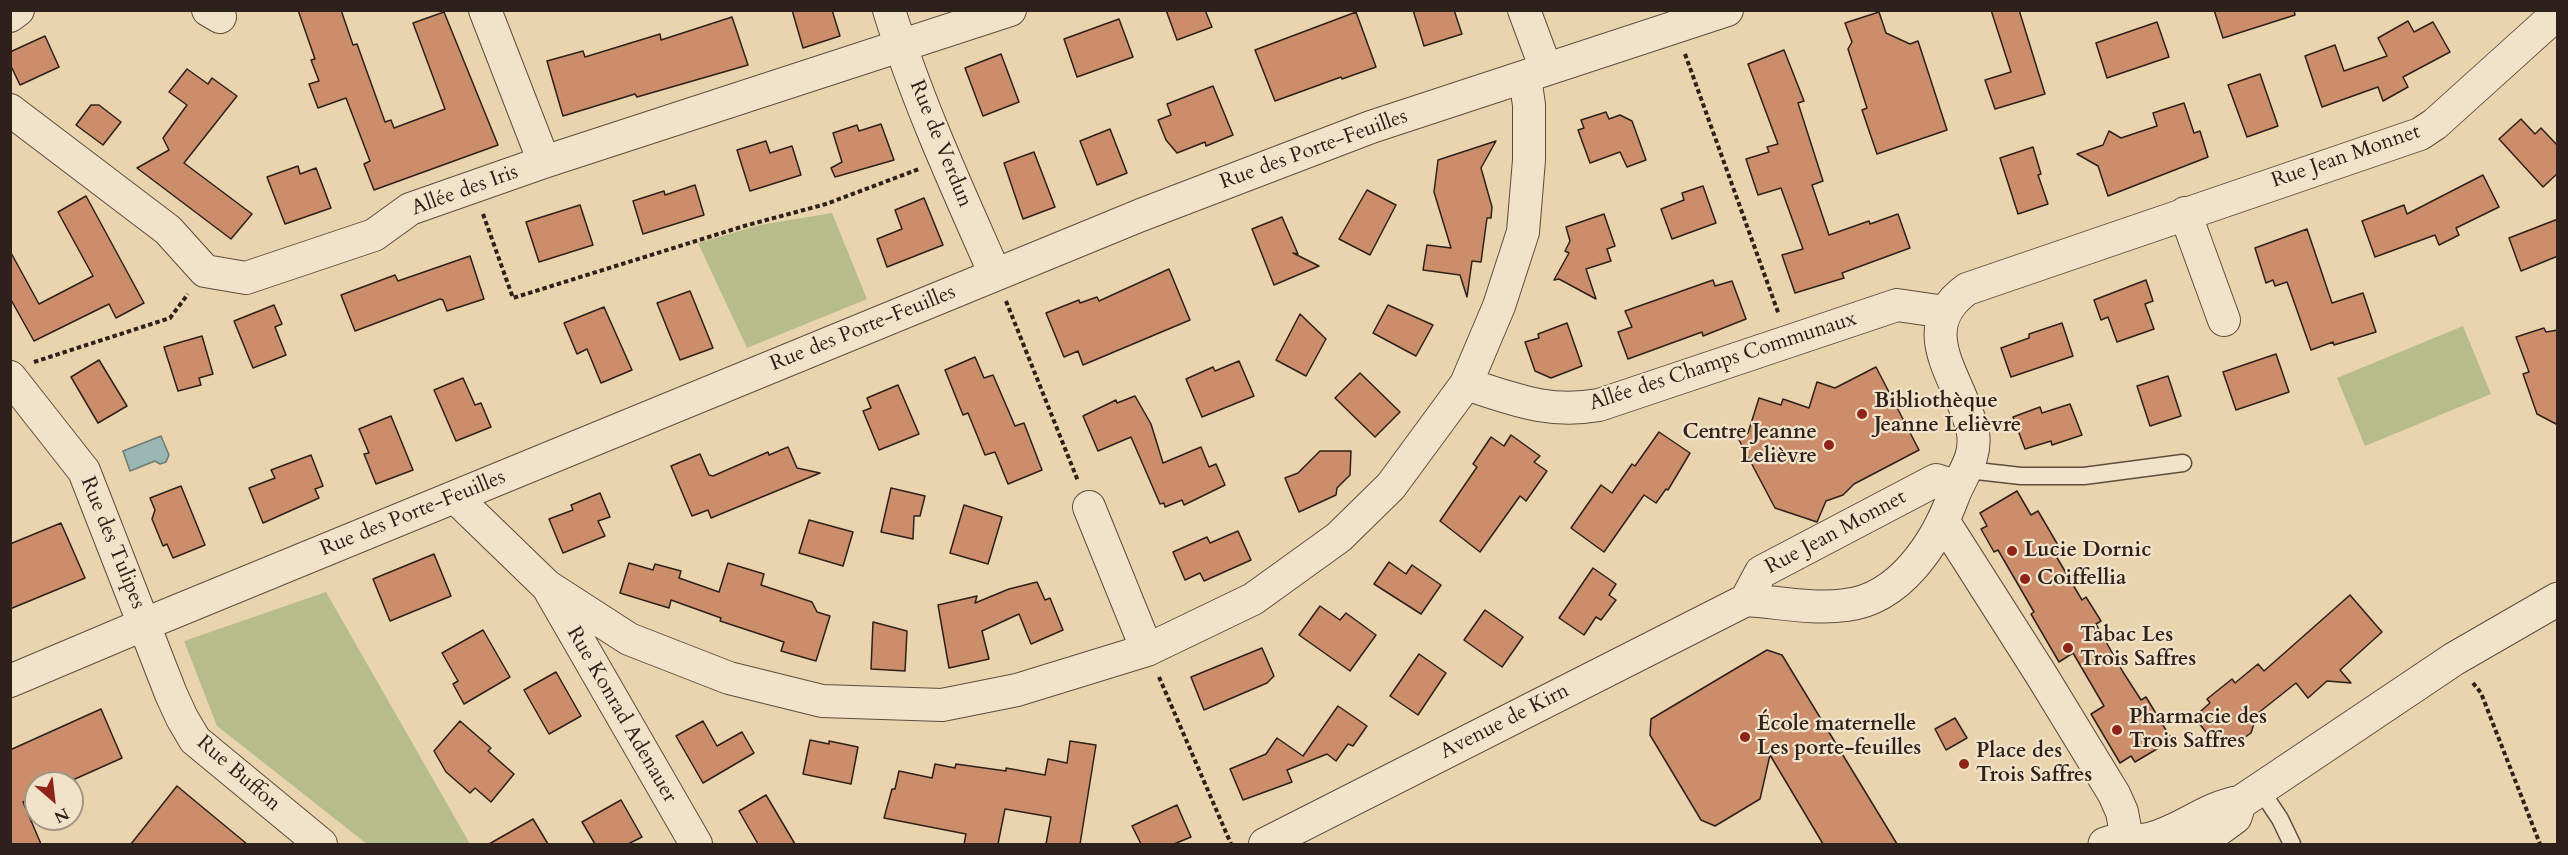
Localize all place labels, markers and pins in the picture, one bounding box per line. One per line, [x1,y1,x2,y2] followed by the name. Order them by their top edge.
[1874,389,2021,439] place label: Bibliothèque Jeanne Lelièvre
[1855,407,1869,421] marker: Bibliothèque Jeanne Lelièvre
[1683,420,1817,470] place label: Centre Jeanne Lelièvre
[1822,438,1836,452] marker: Centre Jeanne Lelièvre
[2024,538,2151,564] place label: Lucie Dornic
[2005,544,2019,558] marker: Lucie Dornic
[2037,566,2126,592] place label: Coiffellia
[2018,572,2032,586] marker: Coiffellia
[2080,623,2196,673] place label: Tabac Les Trois Saffres
[2061,641,2075,655] marker: Tabac Les Trois Saffres
[2129,705,2267,755] place label: Pharmacie des Trois Saffres
[1757,712,1921,762] place label: École maternelle Les porte-feuilles
[2110,723,2124,737] marker: Pharmacie des Trois Saffres
[1738,730,1752,744] marker: École maternelle Les porte-feuilles
[1976,739,2092,789] place label: Place des Trois Saffres
[1957,757,1971,771] marker: Place des Trois Saffres

